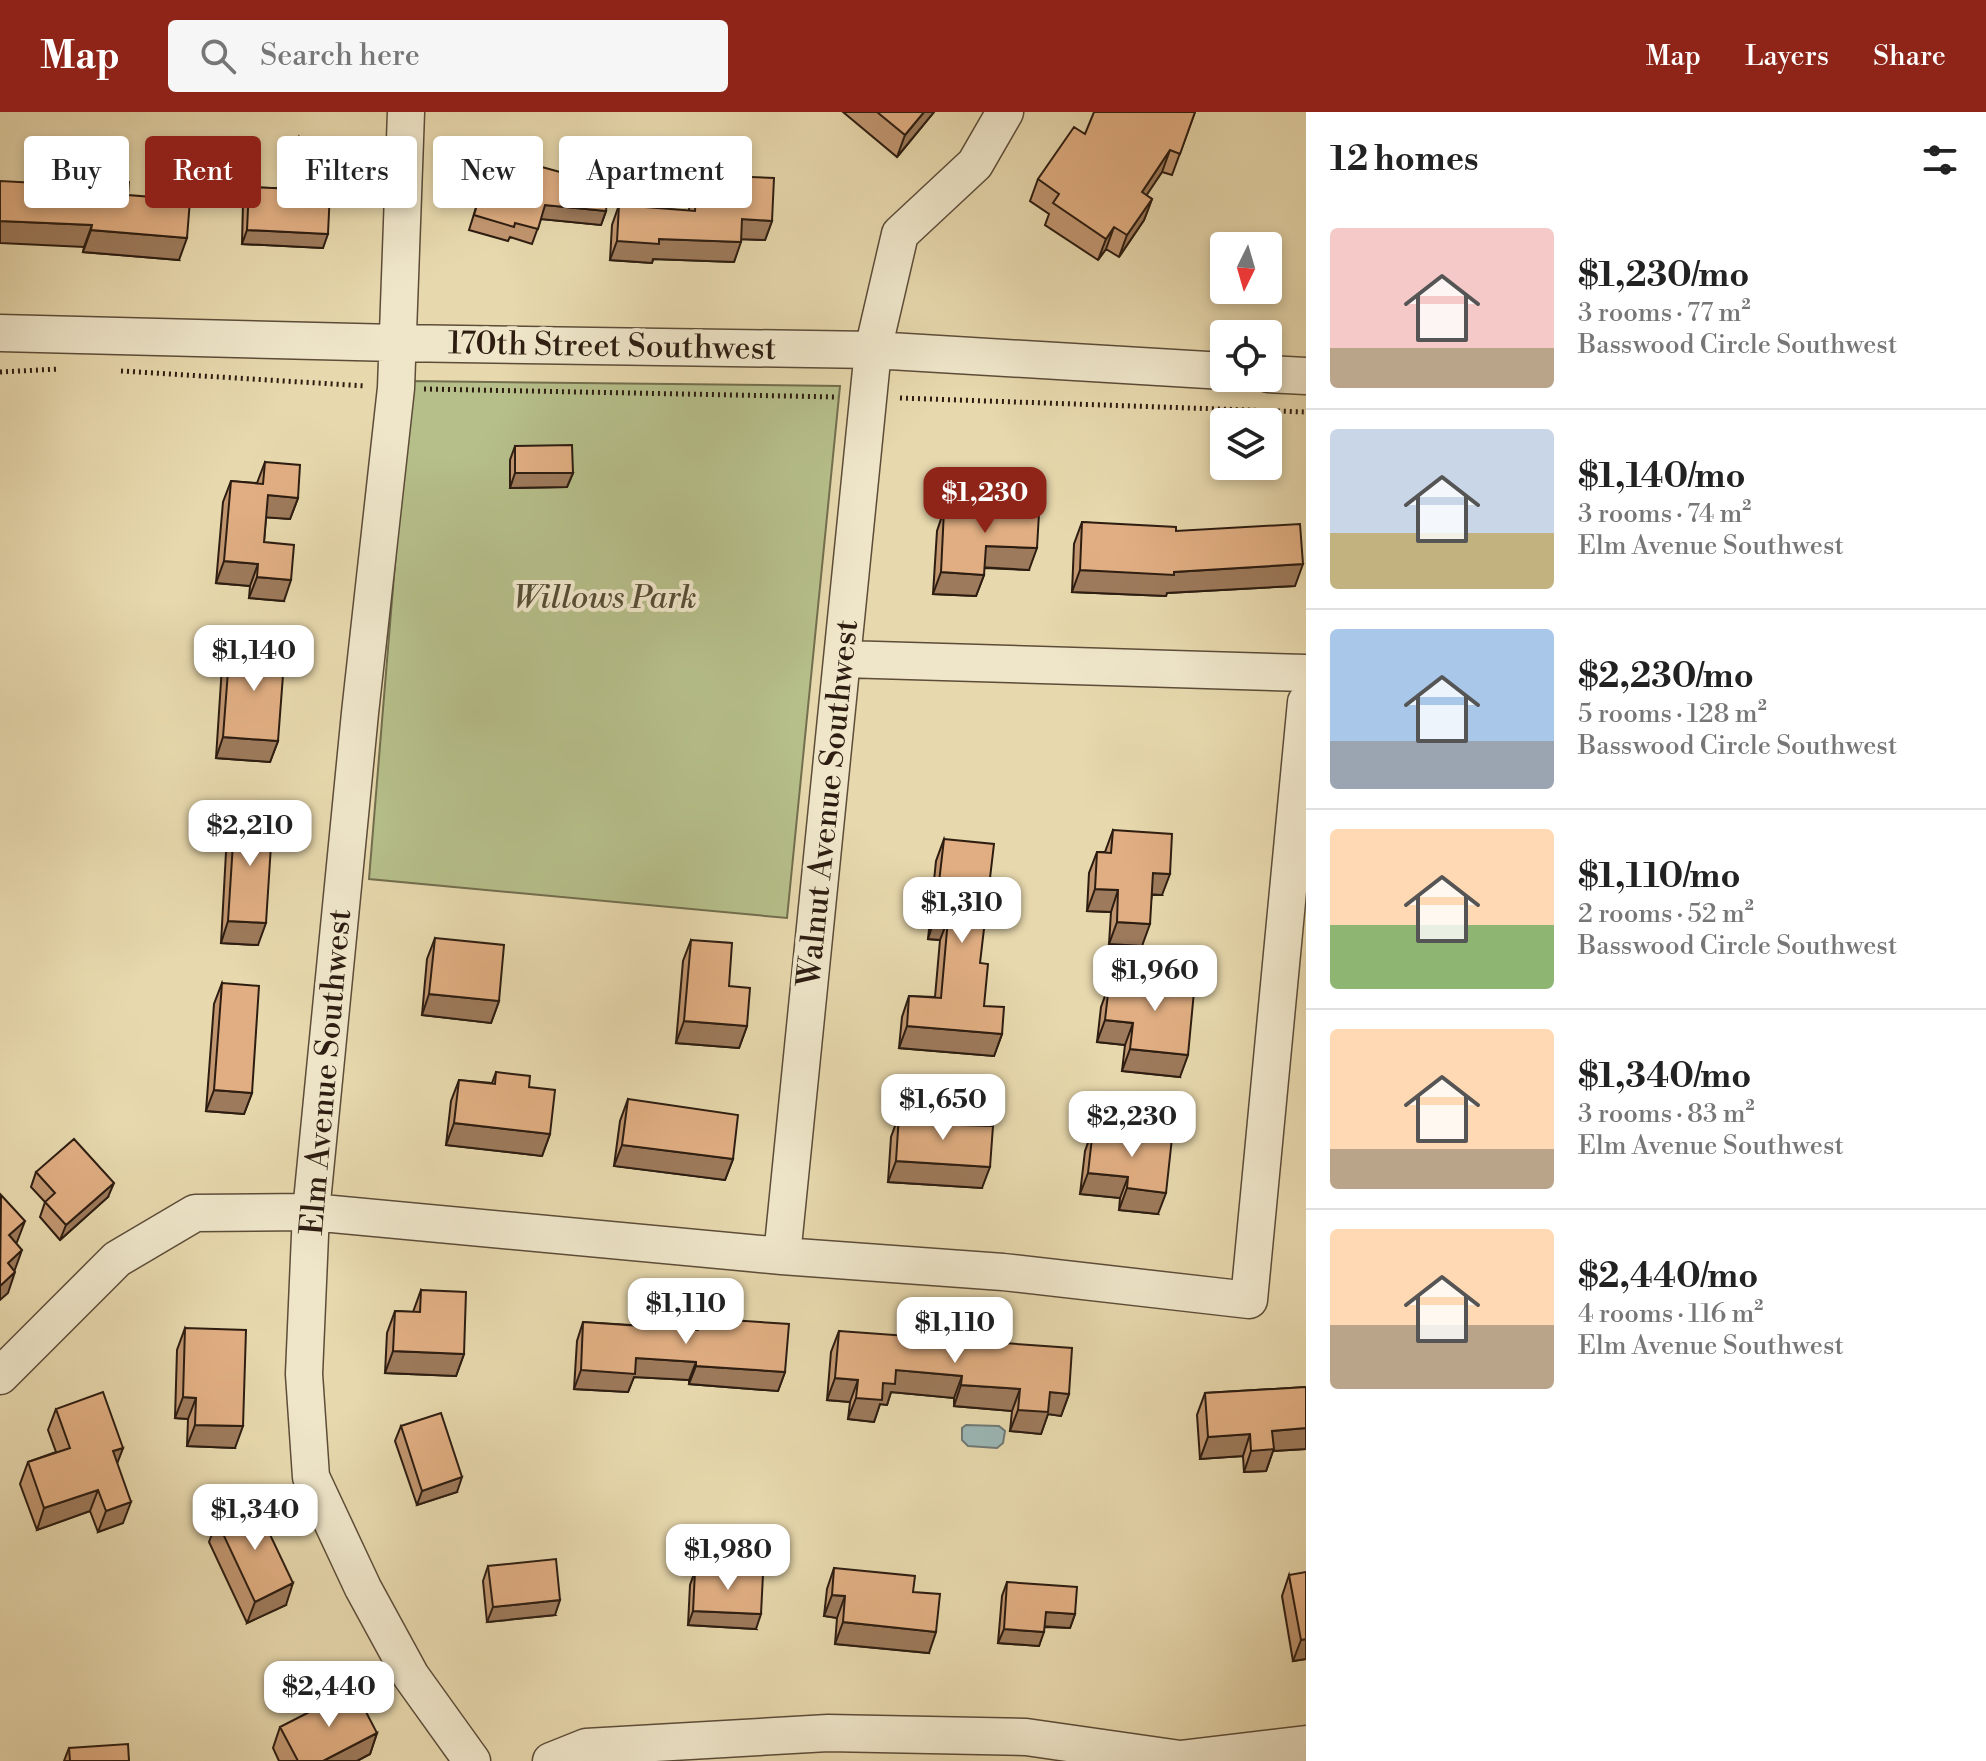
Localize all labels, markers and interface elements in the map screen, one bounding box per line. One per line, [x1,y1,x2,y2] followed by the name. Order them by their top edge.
[168,20,728,92] search box
[40,33,120,80] text: Map
[196,34,240,78] icon: search
[260,37,420,75] text: Search here
[1646,39,1701,74] text: Map
[1745,39,1829,74] text: Layers
[1873,39,1946,74] text: Share
[24,136,129,208] chip: Buy
[145,136,261,208] chip: Rent
[277,136,417,208] chip: Filters
[433,136,543,208] chip: New
[559,136,752,208] chip: Apartment
[1918,138,1962,182] icon: filters
[1330,139,1479,181] text: 12 homes
[1210,232,1282,304] north arrow
[1210,232,1282,480] map controls
[1578,255,1749,297] text: $1,230/mo
[1394,260,1490,356] icon: home
[1578,297,1750,329] text: 3 rooms · 77 m²
[1210,320,1282,392] button: locate
[447,323,777,369] street label: 170th Street Southwest
[1578,329,1897,361] text: Basswood Circle Southwest
[1210,408,1282,480] button: layers
[1578,456,1746,498] text: $1,140/mo
[1394,461,1490,557] icon: home
[920,467,1050,535] pin: $1,230
[941,477,1029,509] text: $1,230
[1578,498,1751,530] text: 3 rooms · 74 m²
[1578,530,1844,562] text: Elm Avenue Southwest
[513,578,697,618] park label: Willows Park
[789,618,867,989] street label: Walnut Avenue Southwest
[189,625,319,693] pin: $1,140
[212,635,296,667] text: $1,140
[1578,656,1754,698] text: $2,230/mo
[1394,661,1490,757] icon: home
[1578,698,1767,730] text: 5 rooms · 128 m²
[1578,730,1897,762] text: Basswood Circle Southwest
[185,800,315,868] pin: $2,210
[207,810,293,842] text: $2,210
[1578,856,1741,898] text: $1,110/mo
[1394,861,1490,957] icon: home
[897,877,1027,945] pin: $1,310
[921,887,1003,919] text: $1,310
[1578,898,1754,930] text: 2 rooms · 52 m²
[292,907,360,1237] street label: Elm Avenue Southwest
[1578,930,1897,962] text: Basswood Circle Southwest
[1090,945,1220,1013] pin: $1,960
[1111,955,1199,987] text: $1,960
[1578,1056,1751,1098] text: $1,340/mo
[1394,1061,1490,1157] icon: home
[878,1074,1008,1142] pin: $1,650
[899,1084,987,1116] text: $1,650
[1067,1091,1197,1159] pin: $2,230
[1578,1098,1755,1130] text: 3 rooms · 83 m²
[1087,1101,1177,1133] text: $2,230
[1578,1130,1844,1162] text: Elm Avenue Southwest
[1578,1256,1758,1298] text: $2,440/mo
[1394,1261,1490,1357] icon: home
[621,1278,751,1346] pin: $1,110
[646,1288,726,1320] text: $1,110
[890,1297,1020,1365] pin: $1,110
[1578,1298,1763,1330] text: 4 rooms · 116 m²
[915,1307,995,1339] text: $1,110
[1578,1330,1844,1362] text: Elm Avenue Southwest
[190,1484,320,1552] pin: $1,340
[211,1494,299,1526] text: $1,340
[663,1524,793,1592] pin: $1,980
[684,1534,772,1566] text: $1,980
[264,1661,394,1729] pin: $2,440
[282,1671,376,1703] text: $2,440

